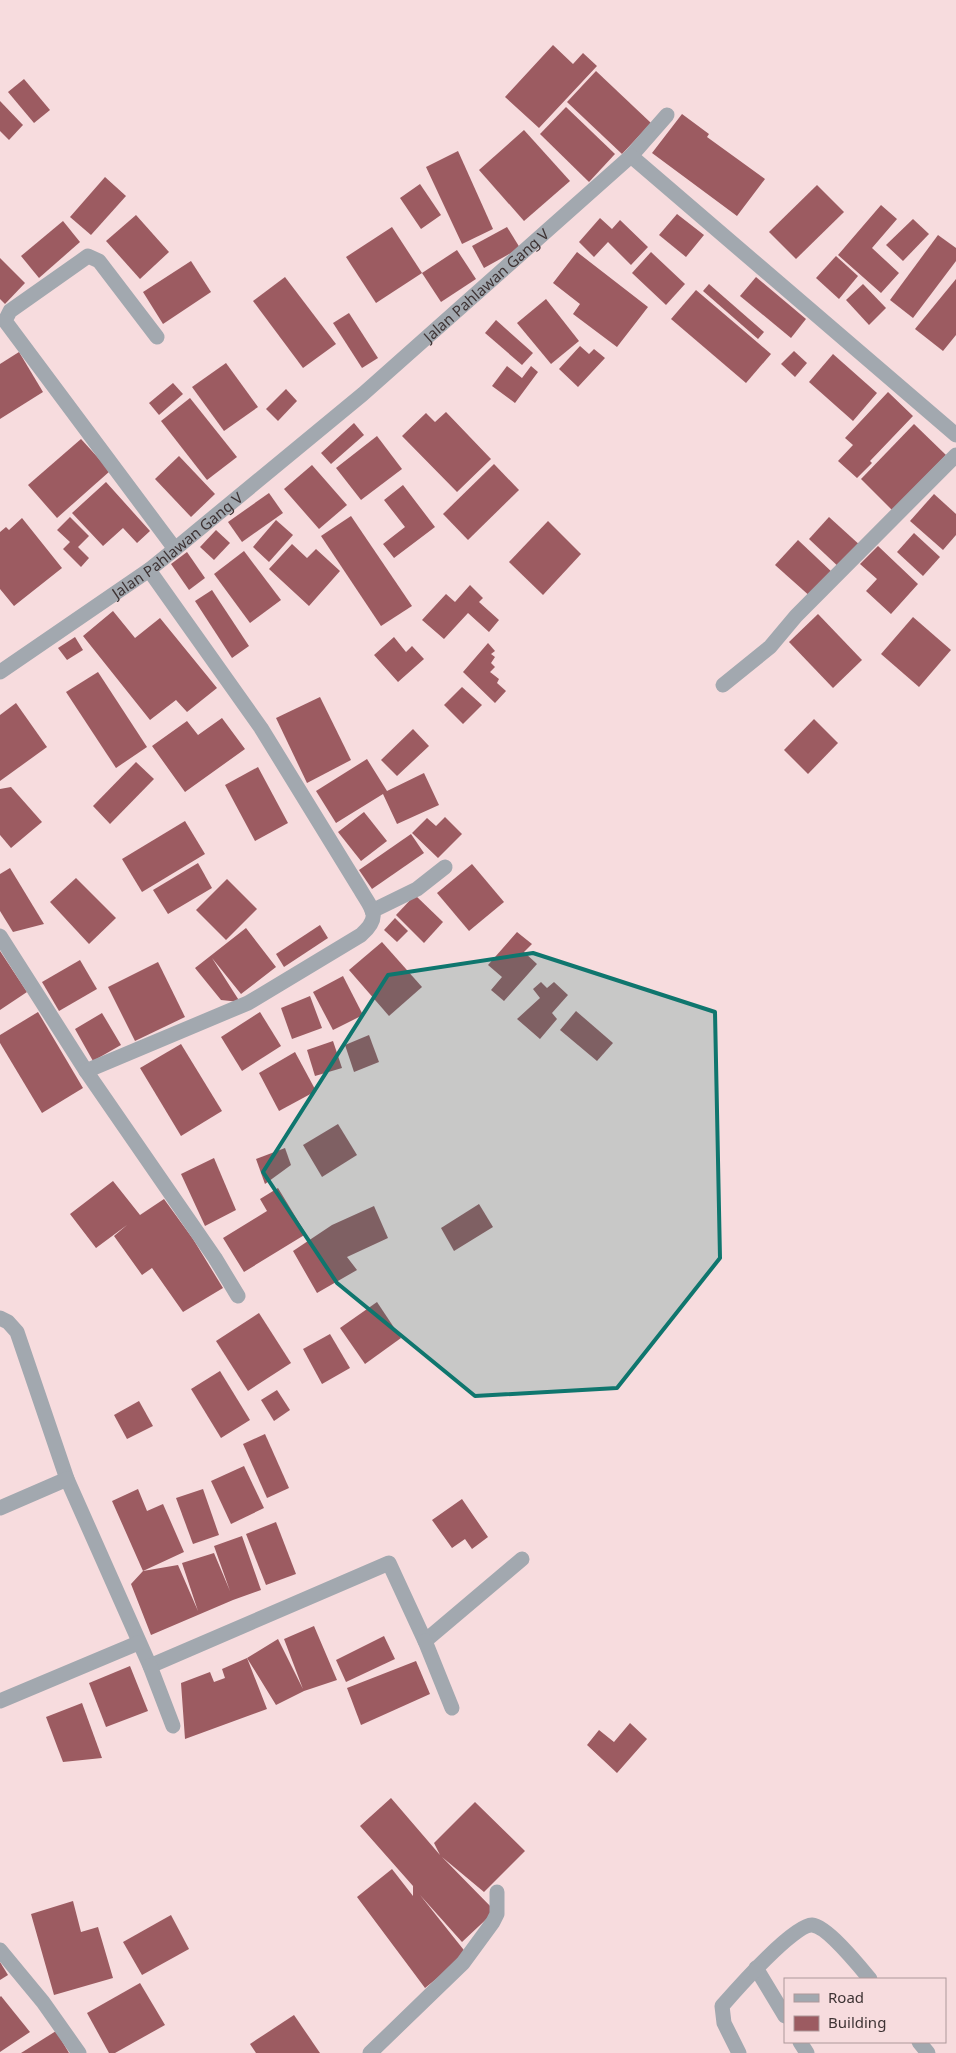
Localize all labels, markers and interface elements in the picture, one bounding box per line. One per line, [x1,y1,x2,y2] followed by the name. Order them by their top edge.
[417,224,553,347] street label: Jalan Pahlawan Gang V
[106,487,247,604] street label: Jalan Pahlawan Gang V
[784,1978,946,2043] legend
[828,1987,864,2007] text: Road
[828,2012,886,2032] text: Building

